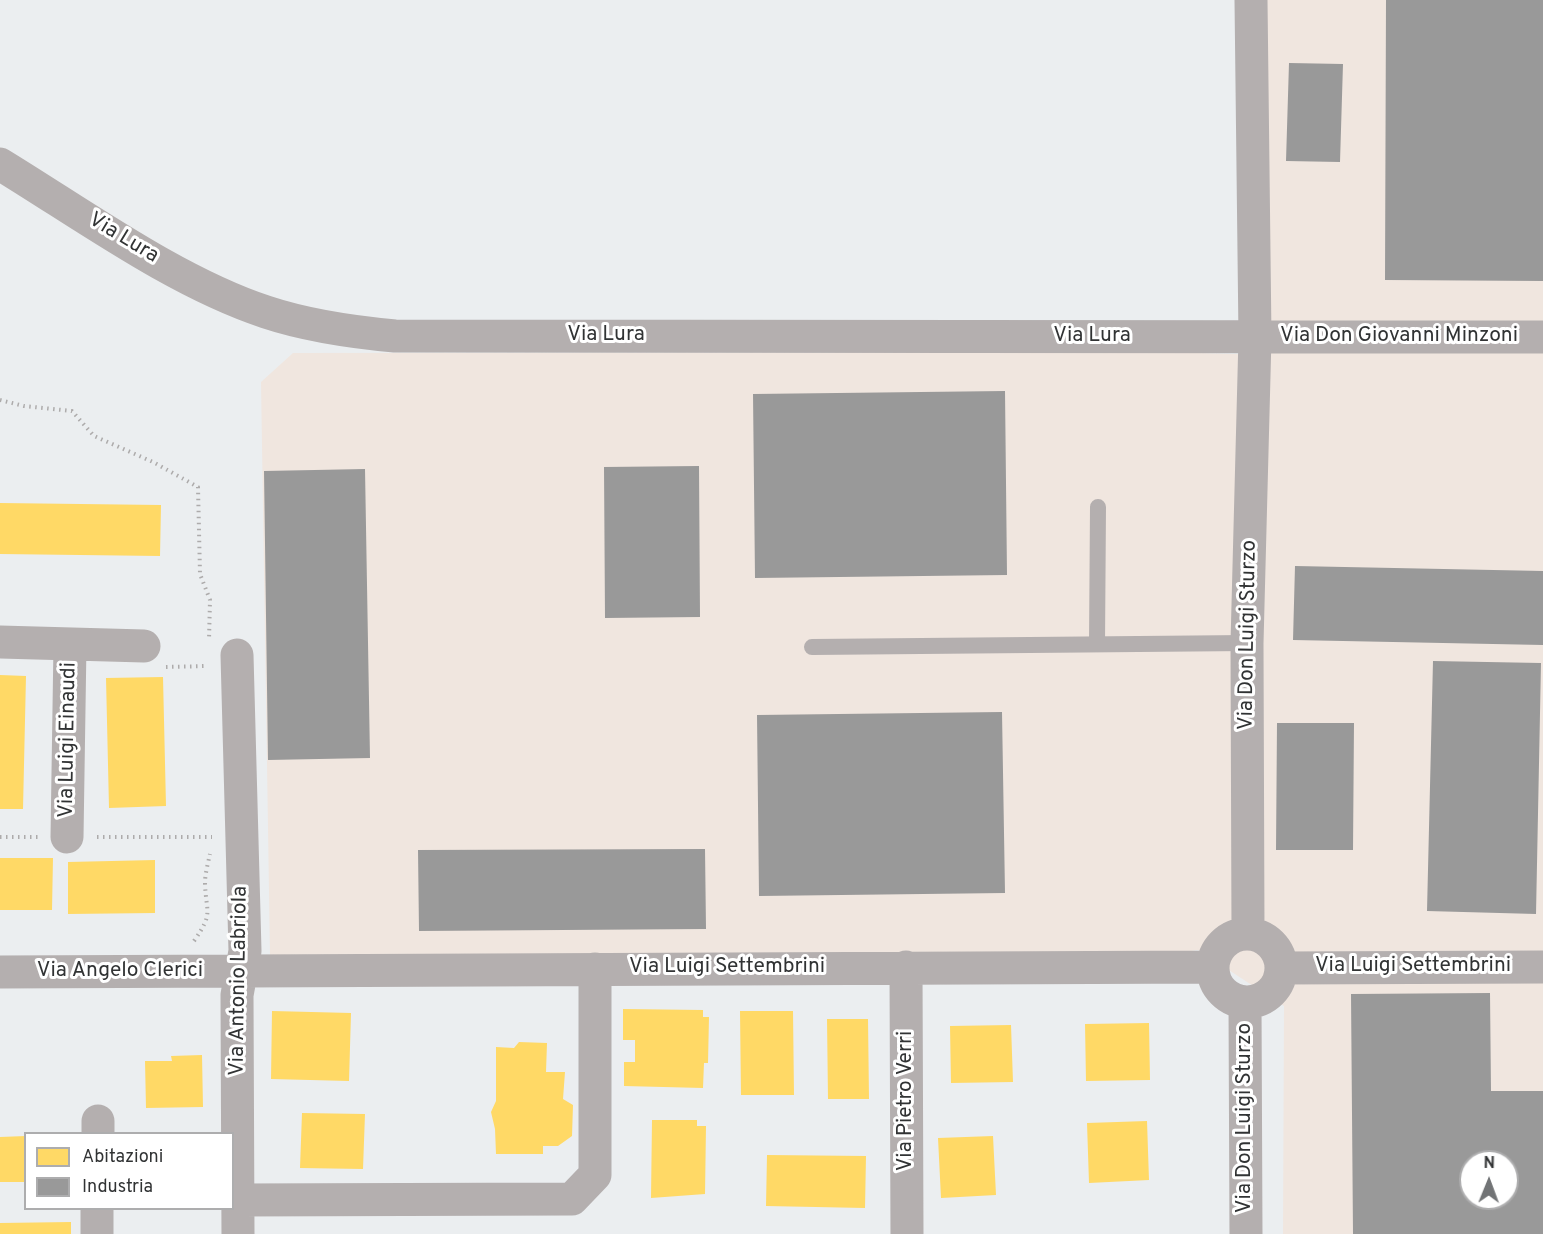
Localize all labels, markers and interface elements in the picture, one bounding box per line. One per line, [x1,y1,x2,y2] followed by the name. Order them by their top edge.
[83,208,163,270] street label: Via Lura
[567,323,645,349] street label: Via Lura
[1053,324,1131,350] street label: Via Lura
[1280,324,1518,350] street label: Via Don Giovanni Minzoni
[1235,540,1263,730] street label: Via Don Luigi Sturzo
[55,662,83,818] street label: Via Luigi Einaudi
[226,886,254,1076] street label: Via Antonio Labriola
[1315,954,1511,980] street label: Via Luigi Settembrini
[629,955,825,981] street label: Via Luigi Settembrini
[37,959,203,985] street label: Via Angelo Clerici
[1233,1023,1259,1213] street label: Via Don Luigi Sturzo
[894,1031,920,1171] street label: Via Pietro Verri
[24,1132,234,1210] legend
[82,1146,163,1169] text: Abitazioni
[1459,1150,1519,1210] north arrow
[1483,1154,1495,1174] text: N
[82,1176,153,1199] text: Industria

